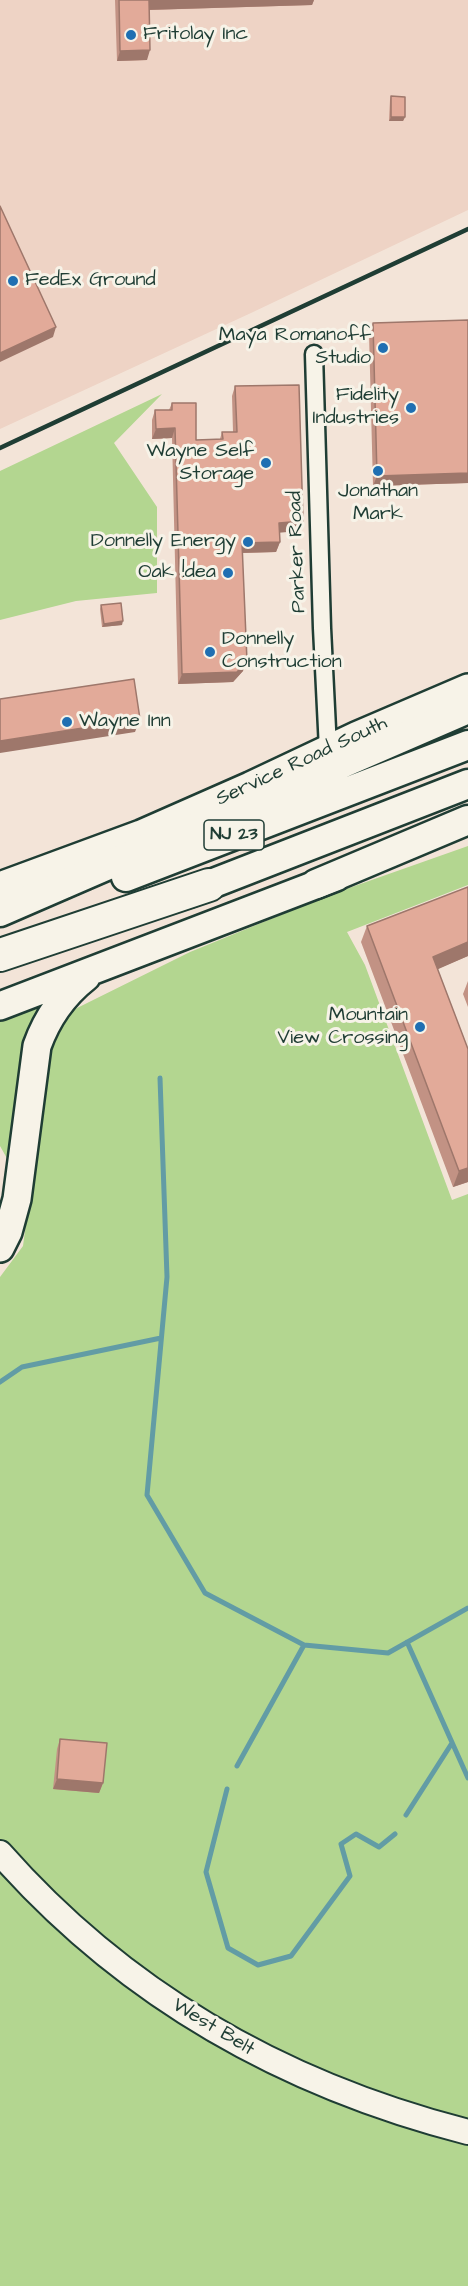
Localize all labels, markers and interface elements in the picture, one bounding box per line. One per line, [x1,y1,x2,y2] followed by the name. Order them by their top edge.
[143,23,248,47] place label: Fritolay Inc
[124,28,138,42] marker: Fritolay Inc
[25,269,156,293] place label: FedEx Ground
[6,274,20,288] marker: FedEx Ground
[219,324,371,371] place label: Maya Romanoff Studio
[376,341,390,355] marker: Maya Romanoff Studio
[313,384,399,431] place label: Fidelity Industries
[404,401,418,415] marker: Fidelity Industries
[147,440,254,487] place label: Wayne Self Storage
[259,456,273,470] marker: Wayne Self Storage
[371,464,385,478] marker: Jonathan Mark
[338,480,418,527] place label: Jonathan Mark
[284,491,312,613] street label: Parker Road
[91,530,236,554] place label: Donnelly Energy
[241,535,255,549] marker: Donnelly Energy
[138,561,216,585] place label: Oak !dea
[221,566,235,580] marker: Oak !dea
[222,628,342,675] place label: Donnelly Construction
[203,645,217,659] marker: Donnelly Construction
[79,710,171,734] place label: Wayne Inn
[213,712,391,812] street label: Service Road South
[60,715,74,729] marker: Wayne Inn
[204,820,264,850] road number: NJ 23
[278,1004,408,1051] place label: Mountain View Crossing
[413,1020,427,1034] marker: Mountain View Crossing
[167,1994,259,2062] street label: West Belt

